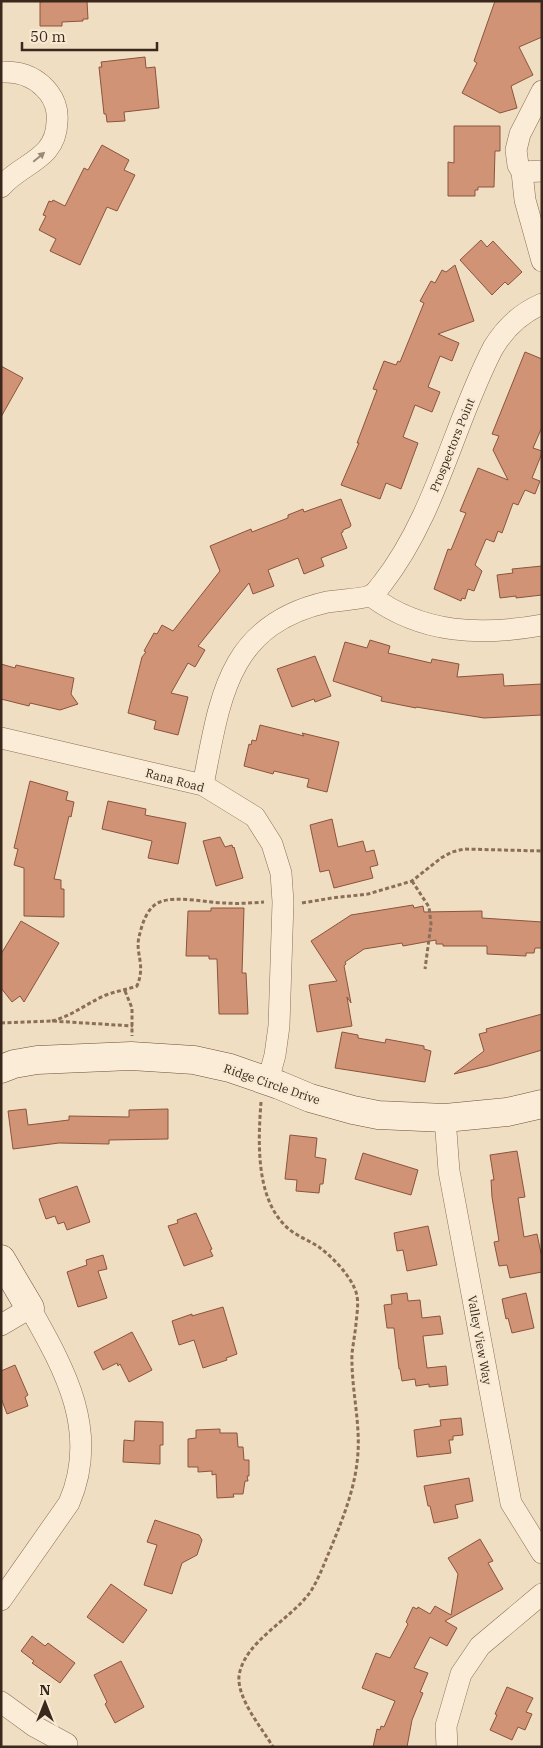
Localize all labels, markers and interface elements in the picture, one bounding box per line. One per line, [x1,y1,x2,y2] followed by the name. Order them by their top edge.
[22,20,158,52] scale bar
[30,27,66,46] text: 50 m
[33,152,46,163] one-way arrow
[426,396,478,494] street label: Prospectors Point
[144,765,206,795] street label: Rana Road
[222,1060,322,1108] street label: Ridge Circle Drive
[465,1294,495,1386] street label: Valley View Way
[20,1678,70,1728] north arrow
[39,1681,51,1699] text: N

